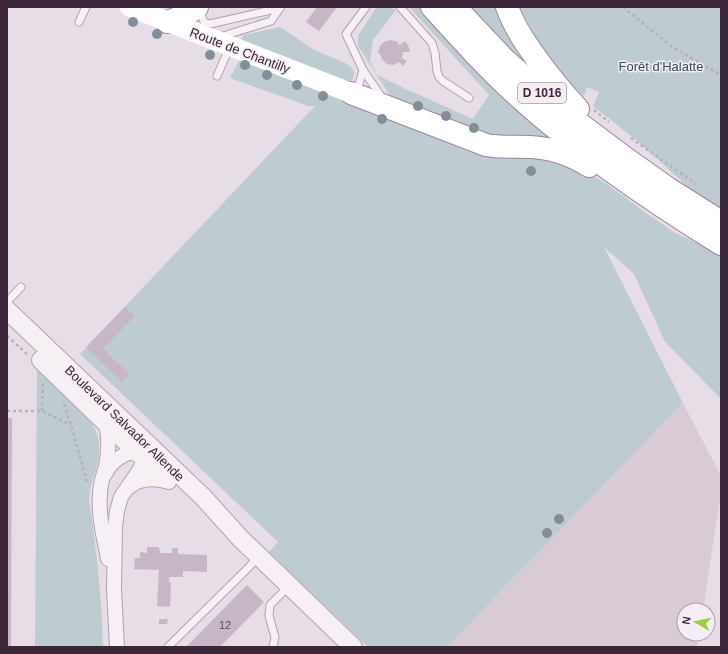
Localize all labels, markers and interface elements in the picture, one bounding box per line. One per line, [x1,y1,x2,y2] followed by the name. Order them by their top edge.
[188,24,293,77] street label: Route de Chantilly
[619,59,703,74] park label: Forêt d'Halatte
[518,83,566,103] road number: D 1016
[62,362,187,484] street label: Boulevard Salvador Allende
[676,602,716,642] north arrow
[680,616,693,625] text: N
[219,619,231,631] house number: 12

